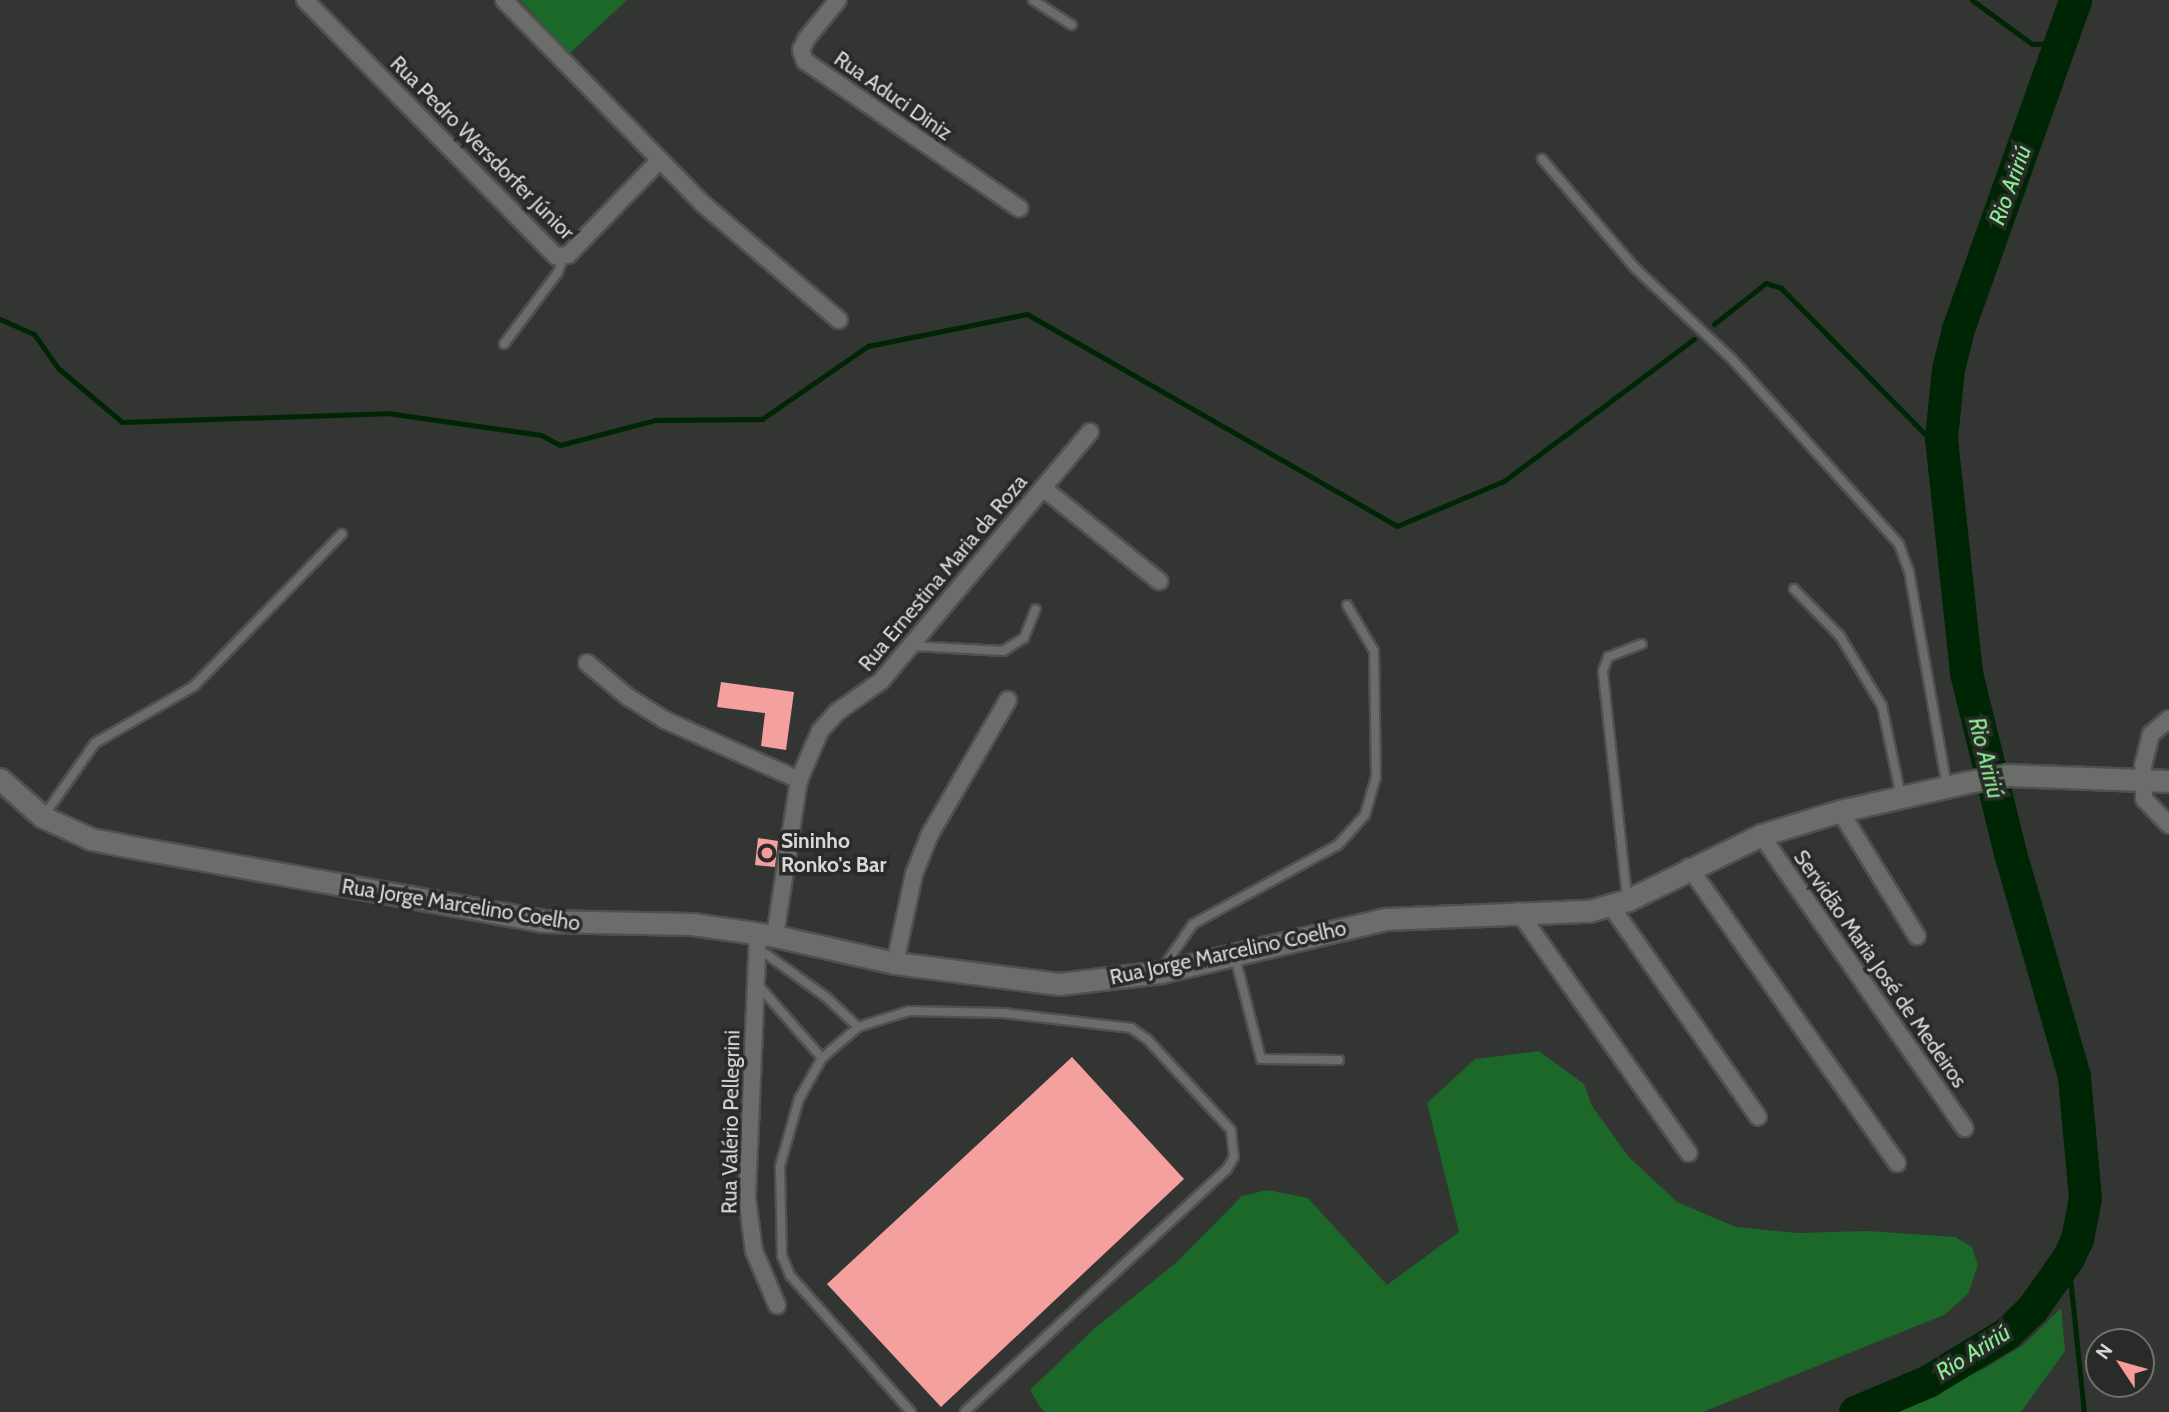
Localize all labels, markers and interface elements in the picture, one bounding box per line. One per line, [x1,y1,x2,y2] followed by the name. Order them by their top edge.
[829,46,957,146] street label: Rua Aduci Diniz
[385,51,579,245] street label: Rua Pedro Wersdorfer Júnior
[1983,141,2037,229] water label: Rio Aririú
[853,470,1033,676] street label: Rua Ernestina Maria da Roza
[1963,715,2009,801] water label: Rio Aririú
[781,828,886,878] place label: Sininho Ronko's Bar
[759,845,775,861] marker: Sininho Ronko's Bar
[1788,845,1972,1093] street label: Servidão Maria José de Medeiros
[340,874,582,936] street label: Rua Jorge Marcelino Coelho
[1107,916,1349,990] street label: Rua Jorge Marcelino Coelho
[717,1030,745,1214] street label: Rua Valério Pellegrini
[1931,1318,2015,1386] water label: Rio Aririú
[2085,1328,2155,1398] north arrow
[2091,1339,2117,1364] text: N

